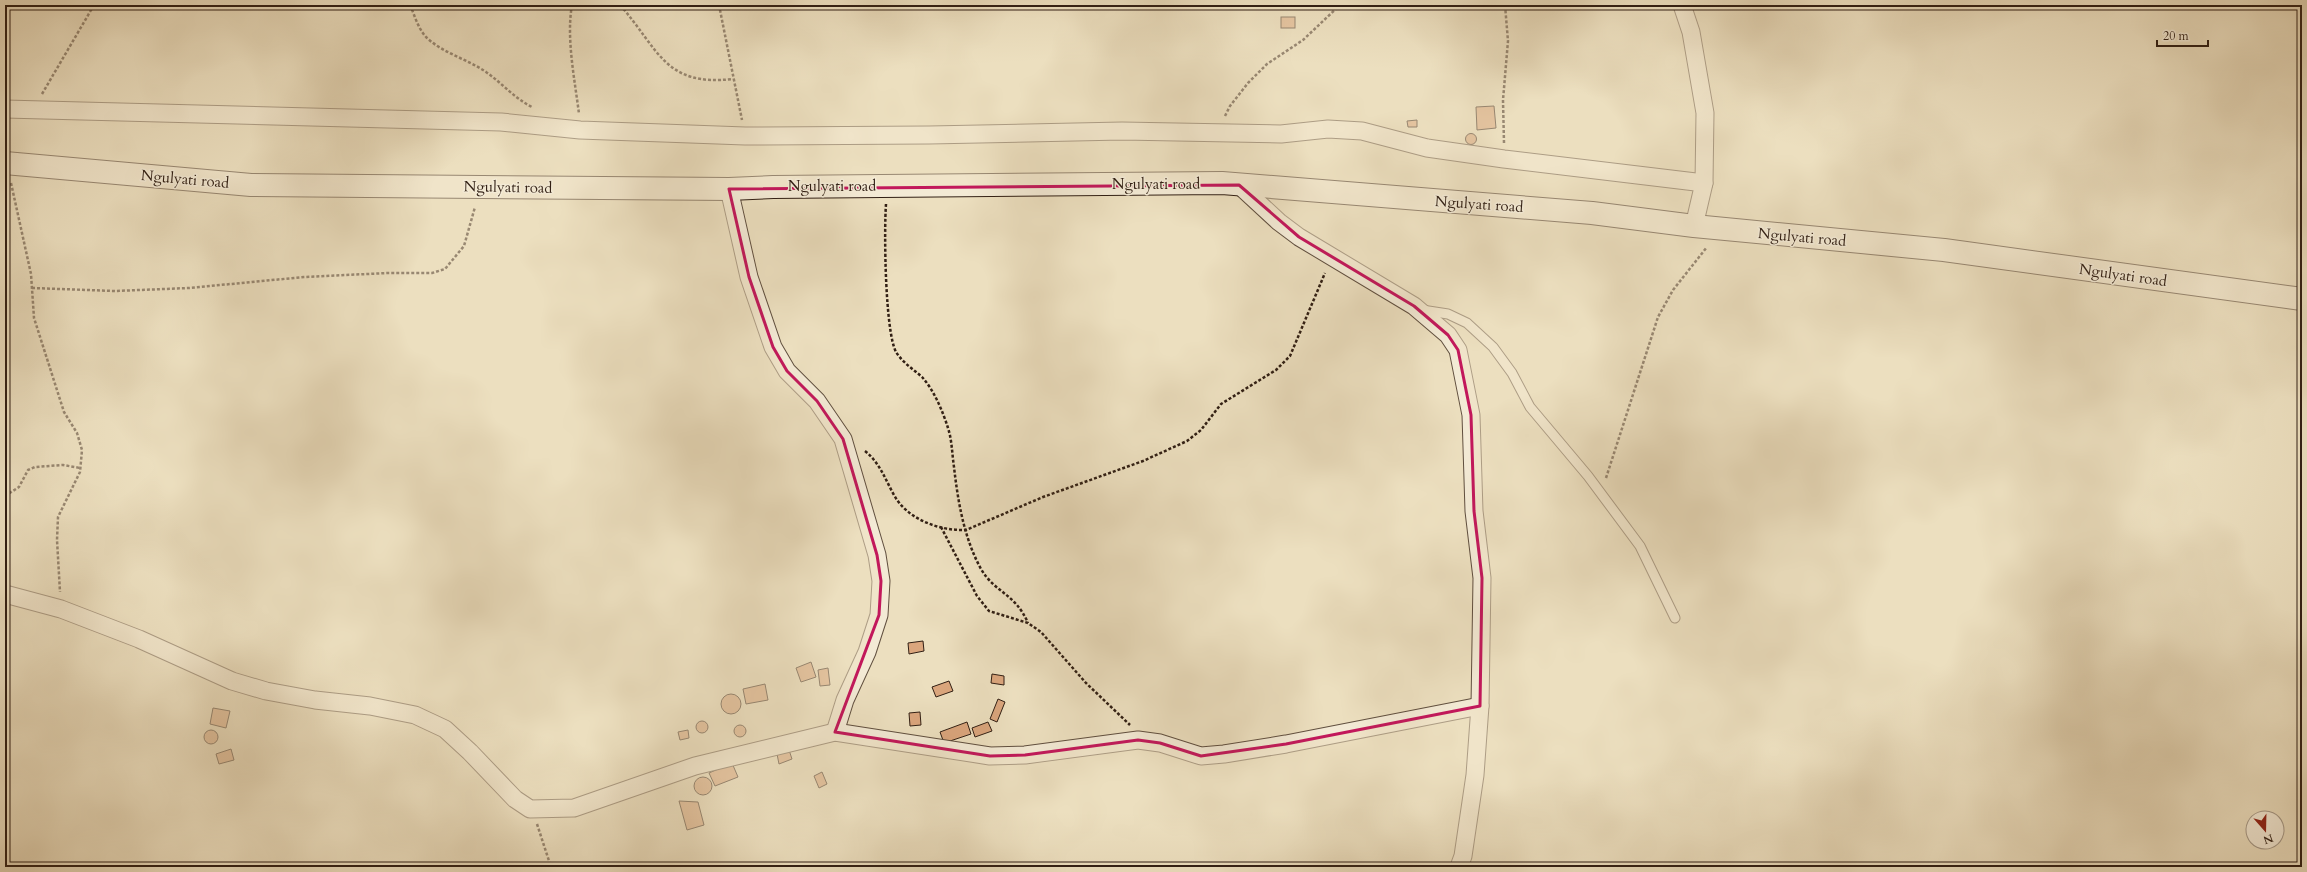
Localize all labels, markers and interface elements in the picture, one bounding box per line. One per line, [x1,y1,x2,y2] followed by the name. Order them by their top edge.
[2157,22,2208,48] scale bar
[2163,28,2190,44] text: 20 m
[140,165,230,193] street label: Ngulyati road
[1112,174,1200,194] street label: Ngulyati road
[463,176,553,198] street label: Ngulyati road
[788,176,876,196] street label: Ngulyati road
[1434,191,1524,217] street label: Ngulyati road
[1757,223,1847,251] street label: Ngulyati road
[2078,259,2168,291] street label: Ngulyati road
[2245,810,2285,850] north arrow
[2261,830,2275,848] text: N

